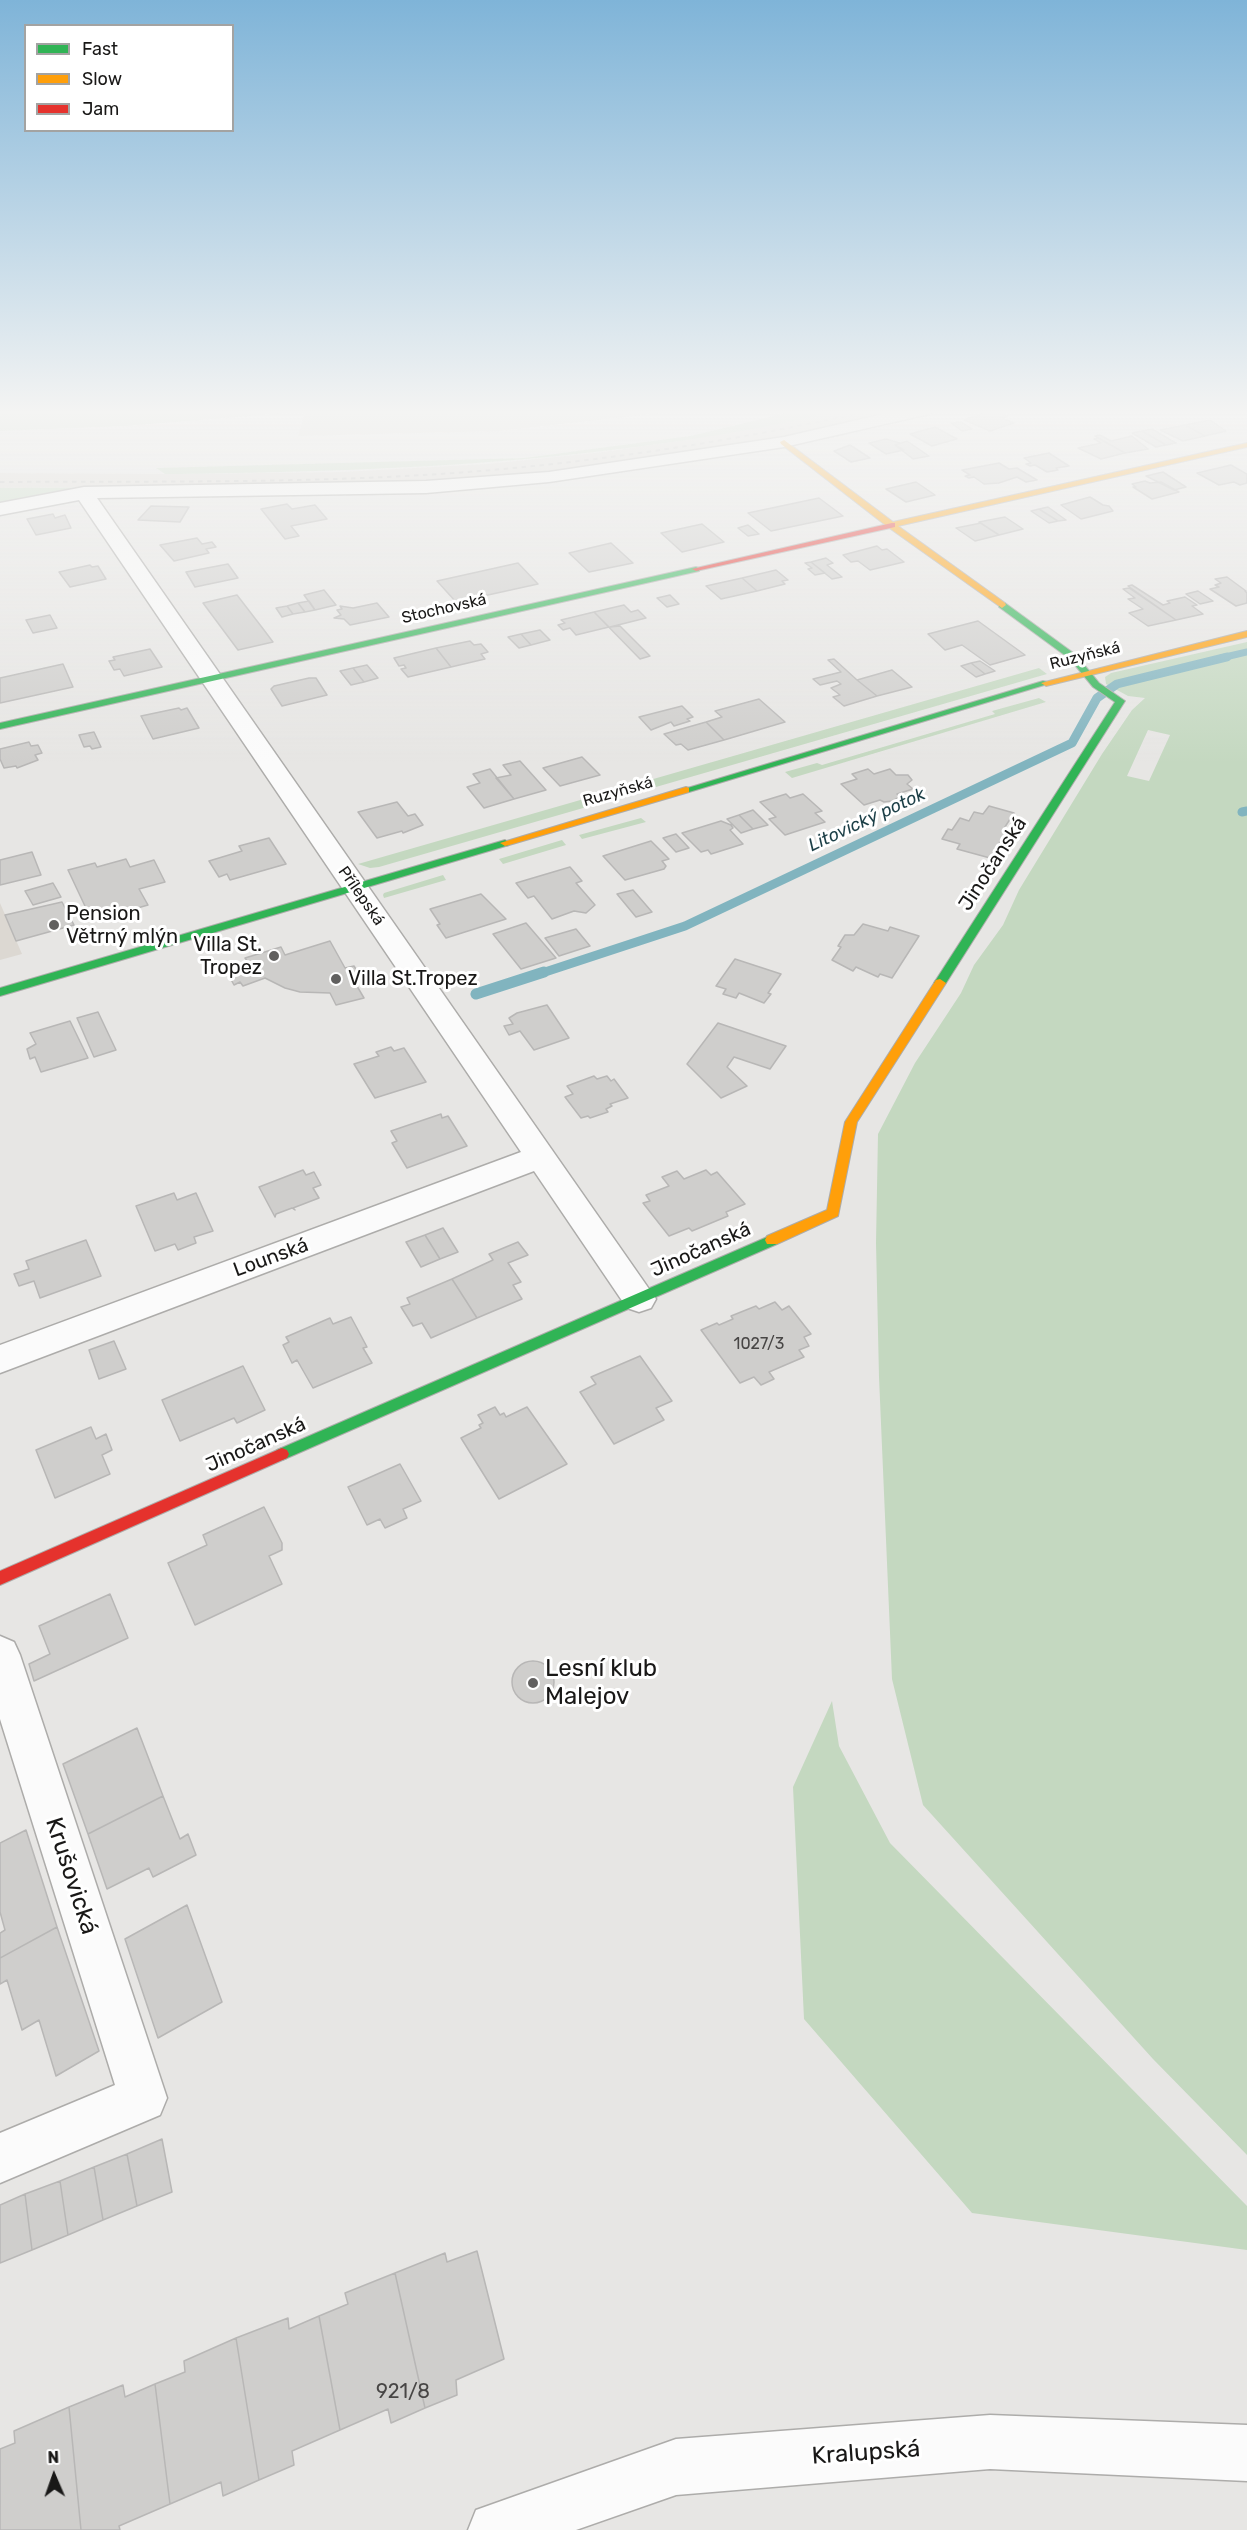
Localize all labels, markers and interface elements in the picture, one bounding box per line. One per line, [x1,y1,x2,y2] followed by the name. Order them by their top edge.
[24,24,234,132] legend
[82,38,118,60] text: Fast
[82,68,122,90] text: Slow
[82,98,119,120] text: Jam
[400,590,488,628] street label: Stochovská
[1048,638,1122,674] street label: Ruzyňská
[581,773,655,811] street label: Ruzyňská
[805,783,929,857] water label: Litovický potok
[954,813,1032,915] street label: Jinočanská
[334,863,388,929] street label: Přílepská
[66,902,178,949] place label: Pension Větrný mlýn
[47,918,61,932] marker: Pension Větrný mlýn
[193,933,262,980] place label: Villa St. Tropez
[267,949,281,963] marker: Villa St. Tropez
[348,967,478,991] place label: Villa St.Tropez
[329,972,343,986] marker: Villa St.Tropez
[647,1217,755,1283] street label: Jinočanská
[230,1233,312,1283] street label: Lounská
[734,1334,784,1354] house number: 1027/3
[202,1412,310,1478] street label: Jinočanská
[545,1655,657,1711] place label: Lesní klub Malejov
[526,1676,540,1690] marker: Lesní klub Malejov
[39,1814,103,1938] street label: Krušovická
[376,2380,430,2404] house number: 921/8
[811,2435,921,2471] street label: Kralupská
[24,2446,84,2506] north arrow
[47,2448,59,2467] text: N

